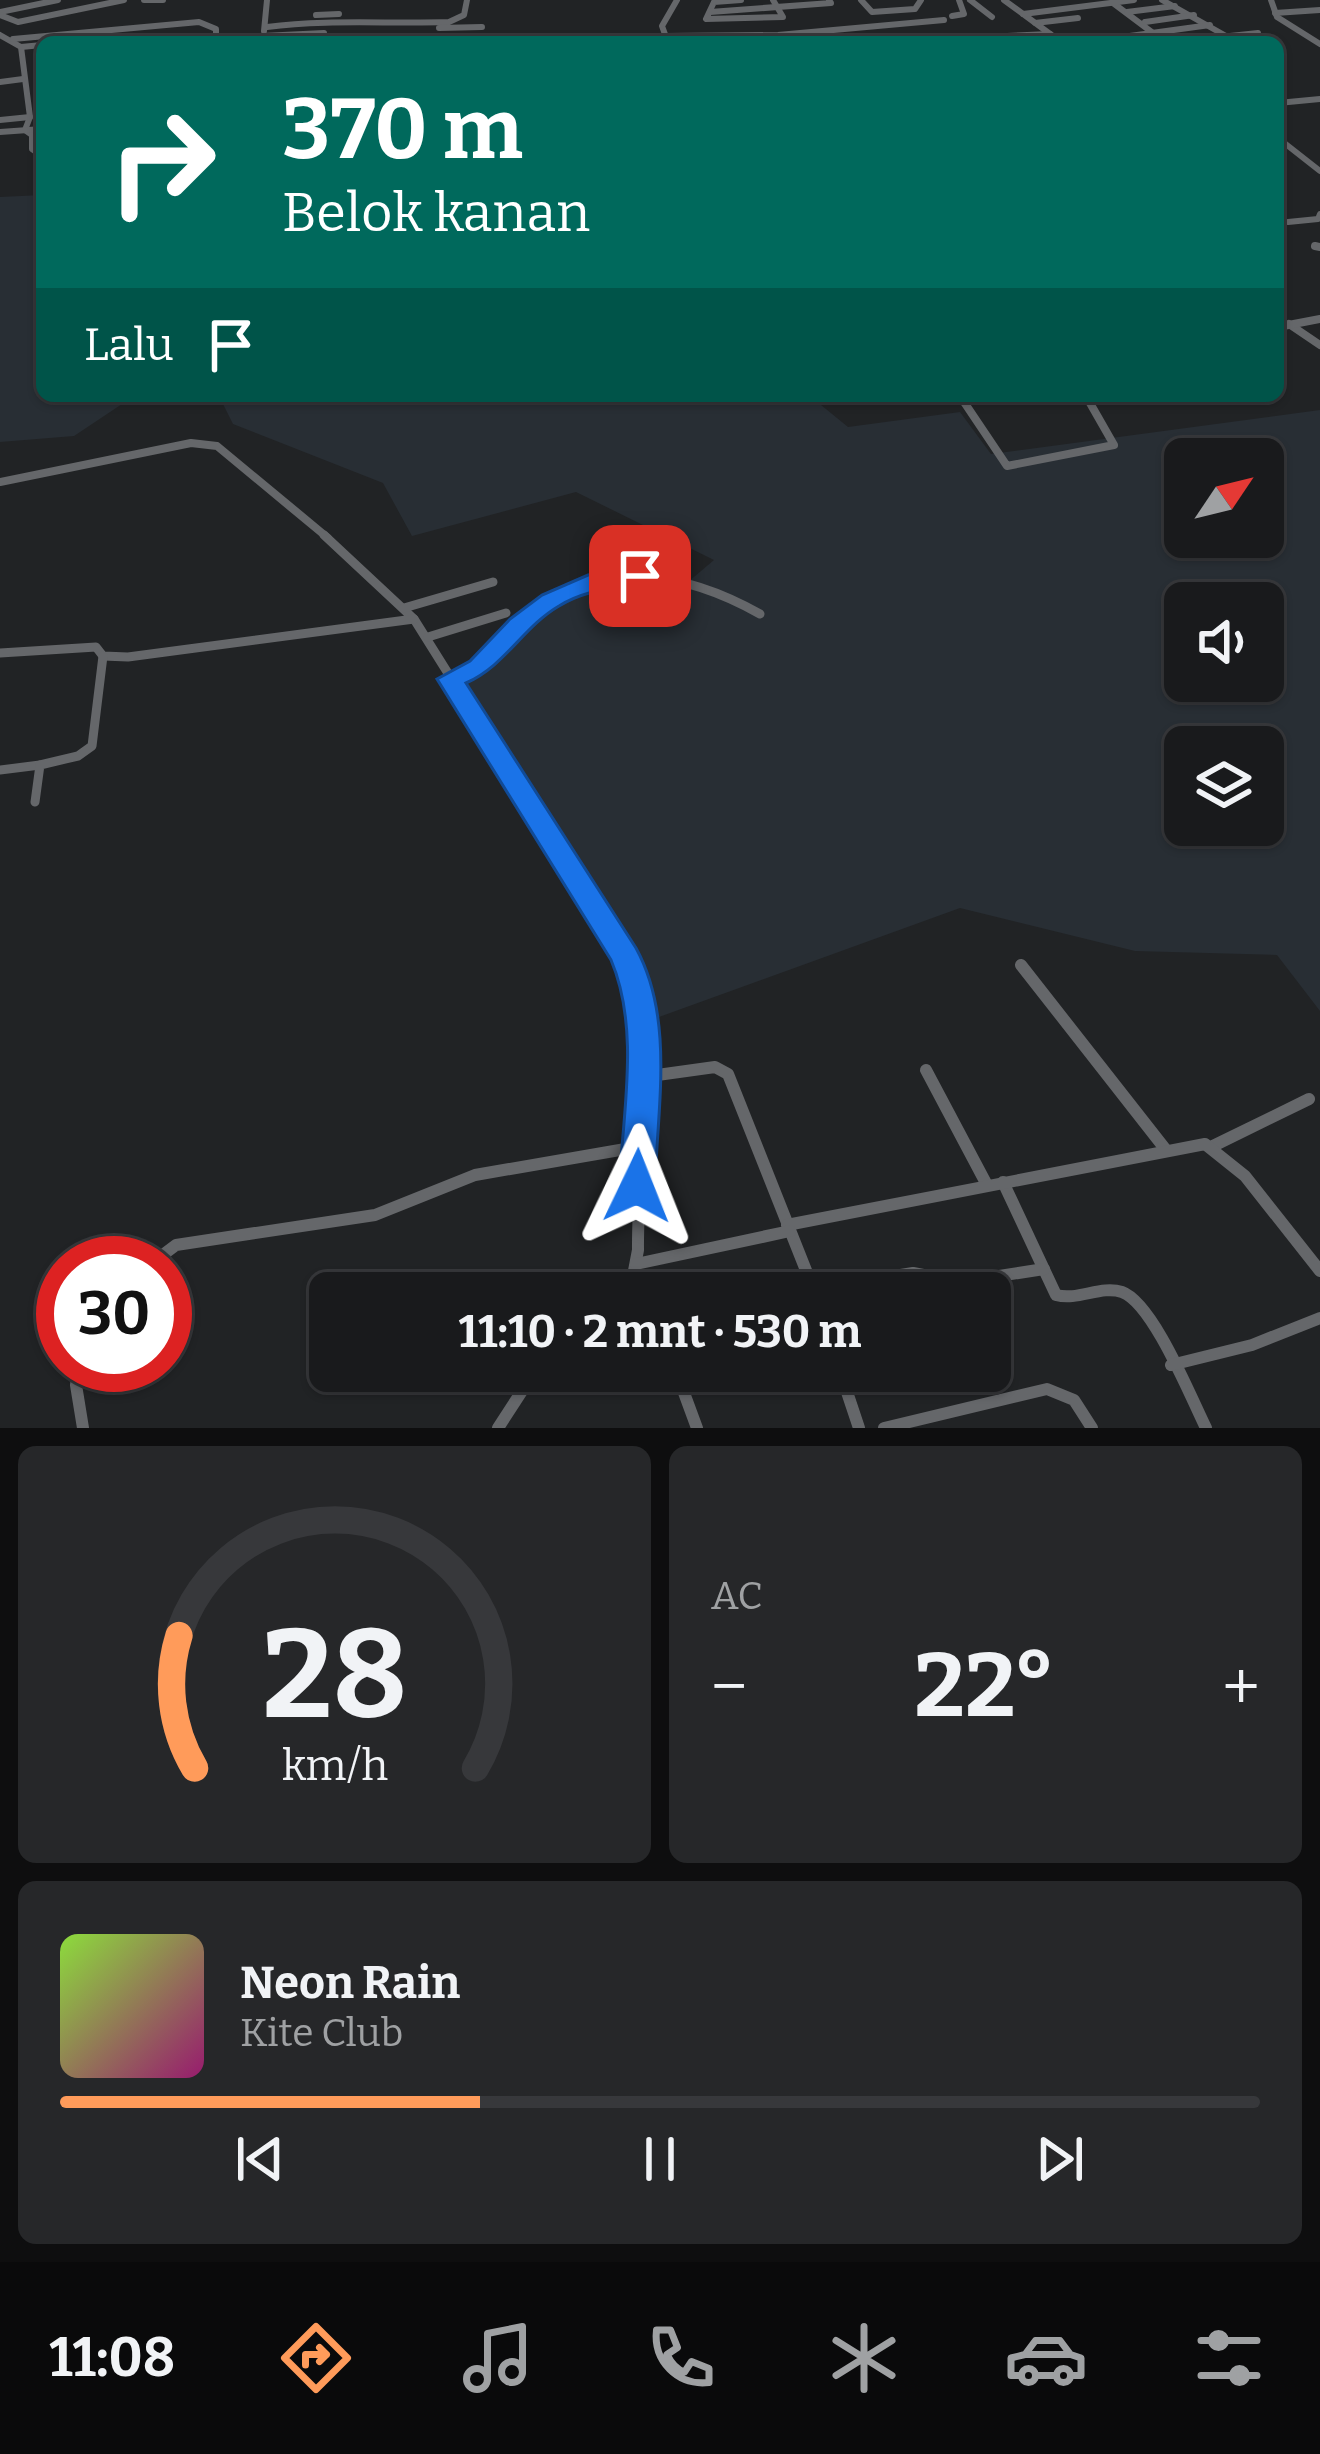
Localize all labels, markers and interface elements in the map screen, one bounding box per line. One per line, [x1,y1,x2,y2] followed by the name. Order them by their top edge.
[282,79,523,180] text: 370 m
[84,84,240,240] icon: right
[282,181,590,245] text: Belok kanan
[198,312,264,378] icon: arrive
[84,318,174,372] text: Lalu
[1164,438,1284,558] north arrow
[1164,438,1284,846] map controls
[589,525,691,627] pin
[607,543,673,609] icon: arrive
[1164,582,1284,702] button: sound
[1164,726,1284,846] button: layers
[574,1123,700,1249] position arrow
[36,1236,192,1392] speed limit sign: 30
[459,1305,861,1359] text: 11:10 · 2 mnt · 530 m
[711,1573,763,1619] text: AC
[262,1600,407,1750] text: 28
[914,1632,1055,1740] text: 22°
[711,1647,747,1726] text: −
[1222,1647,1260,1726] text: +
[281,1739,388,1790] text: km/h
[240,1956,460,2010] text: Neon Rain
[240,2010,403,2056] text: Kite Club
[227,2126,293,2192] icon: previous
[627,2126,693,2192] icon: pause
[1027,2126,1093,2192] icon: next
[274,2316,358,2400] icon: directions
[456,2316,540,2400] icon: music
[639,2316,723,2400] icon: phone
[822,2316,906,2400] icon: climate
[1004,2316,1088,2400] icon: car
[1187,2316,1271,2400] icon: filters
[49,2326,175,2390] text: 11:08

